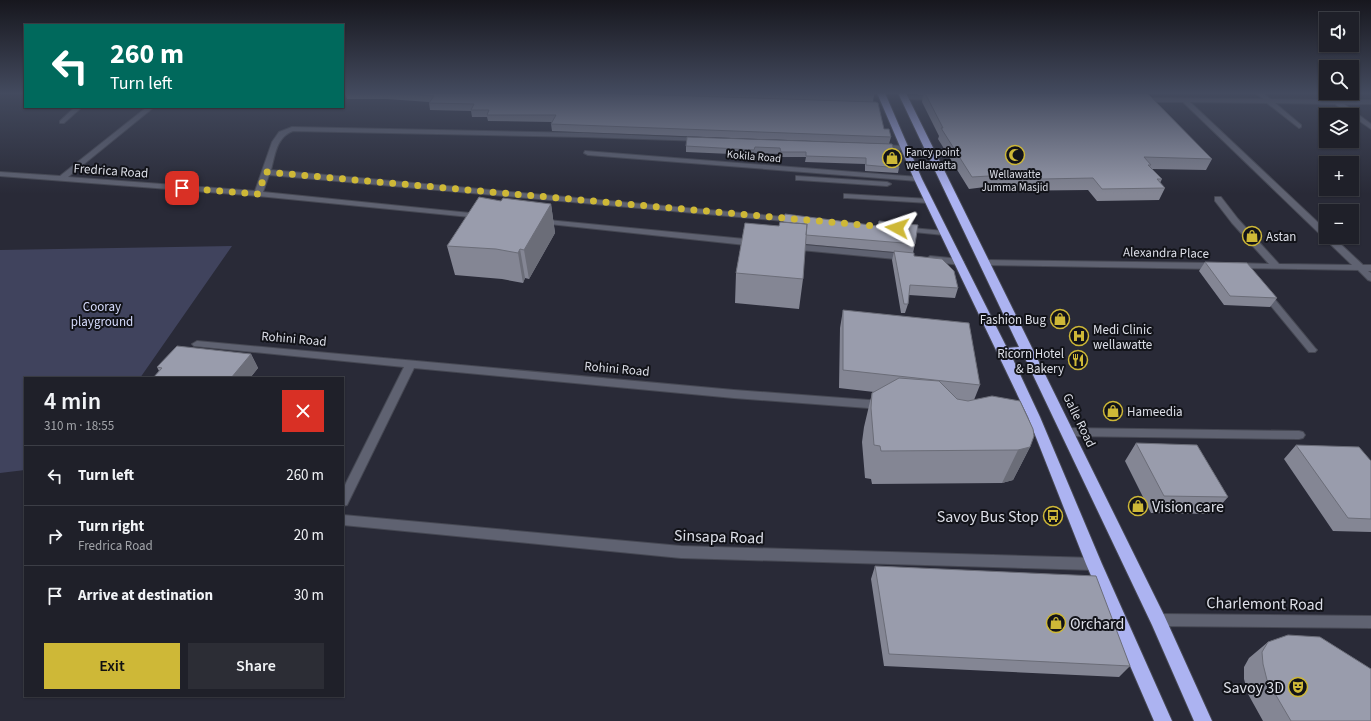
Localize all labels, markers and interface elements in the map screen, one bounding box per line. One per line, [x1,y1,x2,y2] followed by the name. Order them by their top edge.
[1319,12,1359,244] map controls
[1319,12,1359,52] button: sound
[110,34,184,74] text: 260 m
[44,40,96,92] icon: left
[1319,60,1359,100] button: search
[110,71,172,96] text: Turn left
[1319,108,1359,148] button: layers
[1004,144,1026,166] mosque icon: Wellawatte Jumma Masjid
[906,145,960,173] place label: Fancy point wellawatta
[726,147,782,166] street label: Kokila Road
[881,147,903,169] shop icon: Fancy point wellawatta
[1319,156,1359,196] button: +
[73,159,149,183] street label: Fredrica Road
[982,167,1048,195] place label: Wellawatte Jumma Masjid
[165,171,199,205] pin
[171,177,193,199] icon: arrive
[1319,204,1359,244] button: −
[876,207,918,249] position arrow
[1241,225,1263,247] shop icon: Astan
[1266,228,1296,246] place label: Astan
[1123,243,1209,263] street label: Alexandra Place
[71,298,133,331] park label: Cooray playground
[1049,308,1071,330] shop icon: Fashion Bug
[980,311,1046,329] place label: Fashion Bug
[1093,321,1152,354] place label: Medi Clinic wellawatte
[1068,325,1090,347] hospital icon: Medi Clinic wellawatte
[261,327,327,351] street label: Rohini Road
[997,345,1064,378] place label: Ricorn Hotel & Bakery
[1067,349,1089,371] restaurant icon: Ricorn Hotel & Bakery
[584,357,650,381] street label: Rohini Road
[44,384,101,419] text: 4 min
[282,390,324,432] button: close
[1058,390,1100,451] street label: Galle Road
[1102,400,1124,422] shop icon: Hameedia
[1127,403,1183,421] place label: Hameedia
[44,417,114,435] text: 310 m · 18:55
[44,465,66,487] icon: left
[78,465,134,486] text: Turn left
[286,465,324,486] text: 260 m
[1127,495,1149,517] shop icon: Vision care
[1152,496,1224,518] place label: Vision care
[1042,505,1064,527] bus stop icon: Savoy Bus Stop
[937,506,1039,528] place label: Savoy Bus Stop
[78,516,144,537] text: Turn right
[673,524,764,550] street label: Sinsapa Road
[44,525,66,547] icon: right
[294,525,324,546] text: 20 m
[78,537,153,555] text: Fredrica Road
[44,585,66,607] icon: arrive
[78,585,213,606] text: Arrive at destination
[294,585,324,606] text: 30 m
[1206,592,1324,616] street label: Charlemont Road
[1045,612,1067,634] shop icon: Orchard
[1070,613,1124,635] place label: Orchard
[44,643,180,689] button: Exit
[188,643,324,689] button: Share
[1287,676,1309,698] theatre icon: Savoy 3D
[1223,677,1284,699] place label: Savoy 3D

